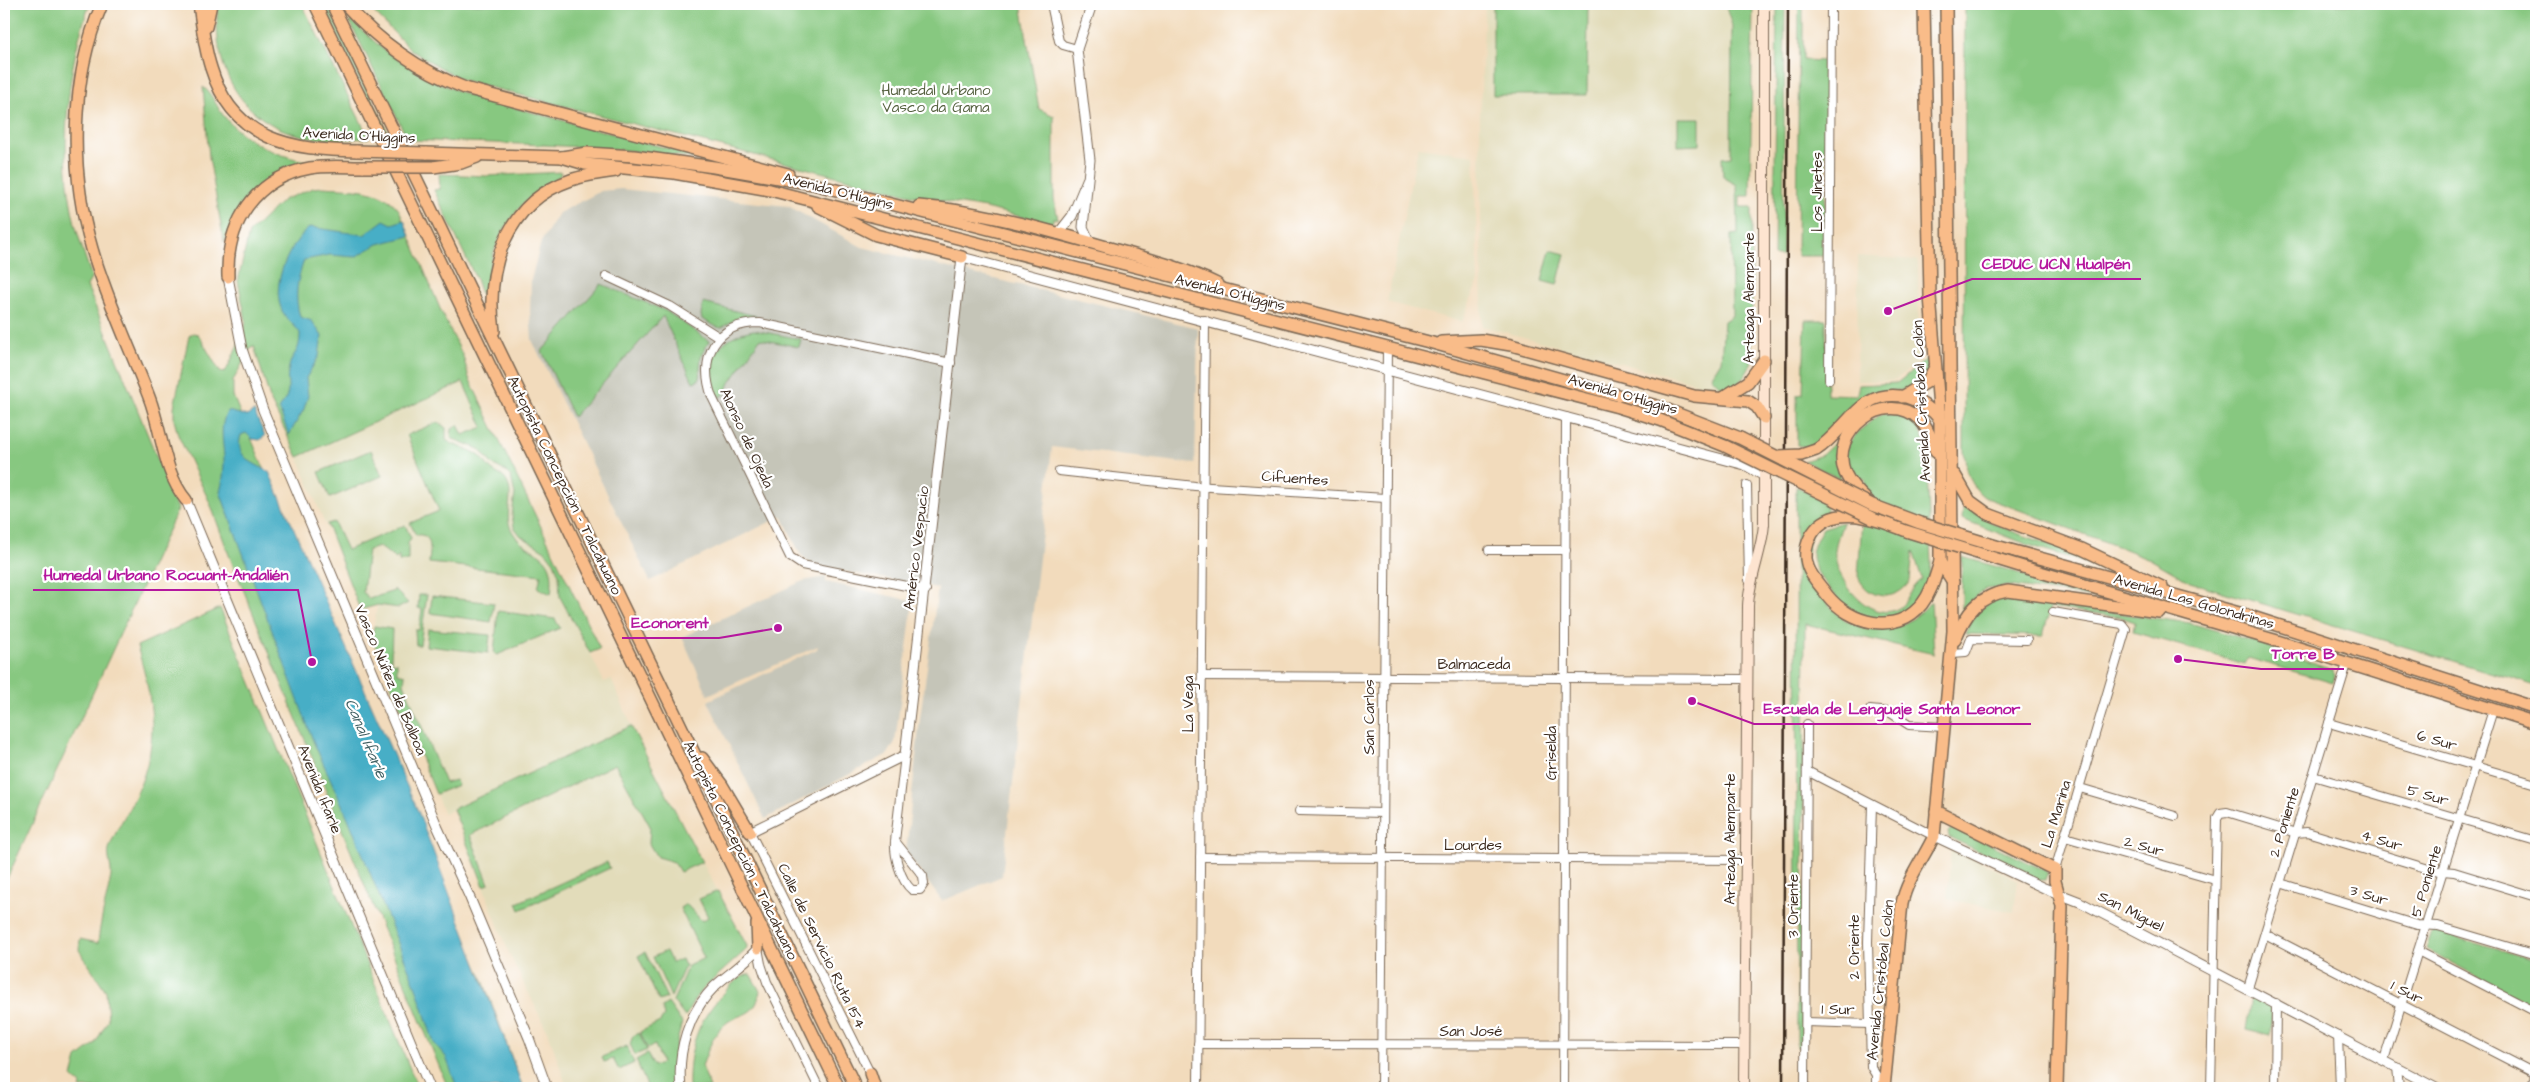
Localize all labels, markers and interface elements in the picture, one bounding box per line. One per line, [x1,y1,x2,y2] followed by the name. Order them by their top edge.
[882,80,991,118] park label: Humedal Urbano Vasco da Gama
[302,122,417,150] street label: Avenida O'Higgins
[1807,152,1828,232] street label: Los Jinetes
[780,168,896,216] street label: Avenida O'Higgins
[1739,232,1761,364] street label: Arteaga Alemparte
[1972,248,2141,279] callout: CEDUC UCN Hualpén
[1982,253,2130,275] text: CEDUC UCN Hualpén
[1172,269,1288,317] street label: Avenida O'Higgins
[1907,319,1936,482] street label: Avenida Cristóbal Colón
[1565,369,1681,421] street label: Avenida O'Higgins
[502,372,627,599] street label: Autopista Concepción - Talcahuano
[714,385,779,492] street label: Alonso de Ojeda
[1261,466,1329,491] street label: Cifuentes
[898,484,935,611] street label: Américo Vespucio
[33,559,298,590] callout: Humedal Urbano Rocuant-Andalién
[44,564,288,586] text: Humedal Urbano Rocuant-Andalién
[2111,568,2277,635] street label: Avenida Las Golondrinas
[349,602,432,759] street label: Vasco Núñez de Balboa
[622,607,719,638] callout: Econorent
[631,612,709,634] text: Econorent
[2261,638,2344,669] callout: Torre B
[2270,643,2335,665] text: Torre B
[1438,654,1511,675] street label: Balmaceda
[1178,675,1200,732] street label: La Vega
[1359,679,1380,755] street label: San Carlos
[1754,693,2031,724] callout: Escuela de Lenguaje Santa Leonor
[339,695,393,783] water label: Canal Ifarle
[1764,698,2021,722] text: Escuela de Lenguaje Santa Leonor
[2414,725,2459,756] street label: 6 Sur
[1541,726,1562,780] street label: Griselda
[678,737,803,964] street label: Autopista Concepción - Talcahuano
[292,742,347,837] street label: Avenida Ifarle
[1720,773,1742,905] street label: Arteaga Alemparte
[2036,777,2077,851] street label: La Marina
[2405,780,2451,811] street label: 5 Sur
[2264,785,2305,860] street label: 2 Poniente
[2359,824,2405,857] street label: 4 Sur
[2122,831,2166,862] street label: 2 Sur
[1444,835,1502,856] street label: Lourdes
[2406,843,2447,920] street label: 5 Poniente
[772,860,871,1033] street label: Calle de Servicio Ruta 154
[1783,874,1804,938] street label: 3 Oriente
[2347,880,2391,911] street label: 3 Sur
[2094,886,2167,938] street label: San Miguel
[1862,898,1899,1061] street label: Avenida Cristóbal Colón
[1844,915,1865,979] street label: 2 Oriente
[2387,975,2426,1009] street label: 1 Sur
[1821,999,1855,1020] street label: 1 Sur
[1440,1021,1502,1042] street label: San José

